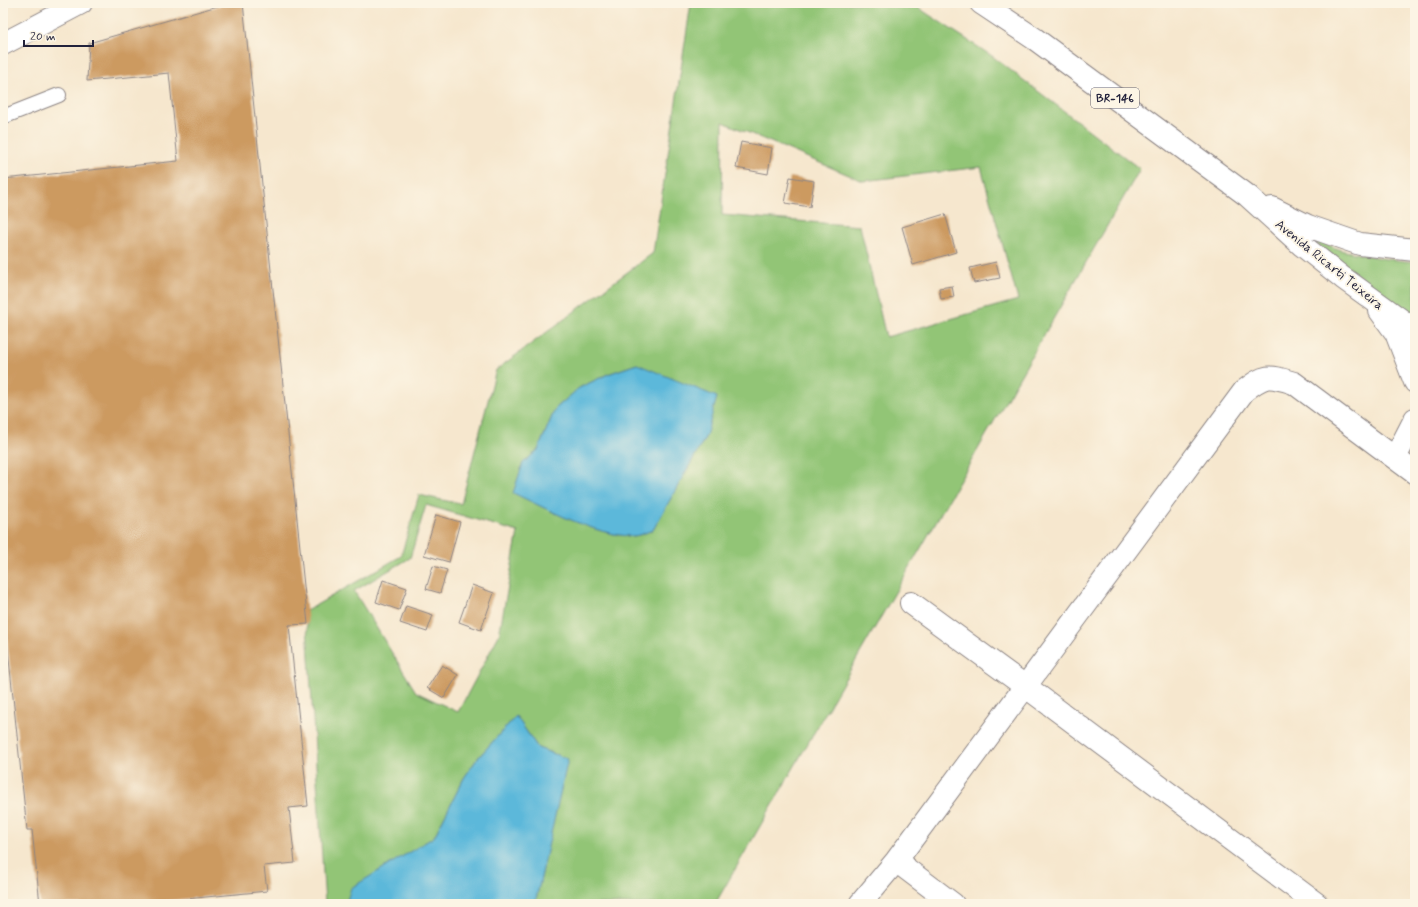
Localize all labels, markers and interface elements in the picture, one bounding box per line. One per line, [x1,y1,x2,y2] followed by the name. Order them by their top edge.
[24,22,93,48] scale bar
[30,29,56,45] text: 20 m
[1091,88,1139,108] road number: BR-146
[1271,216,1387,314] street label: Avenida Ricarti Teixeira

